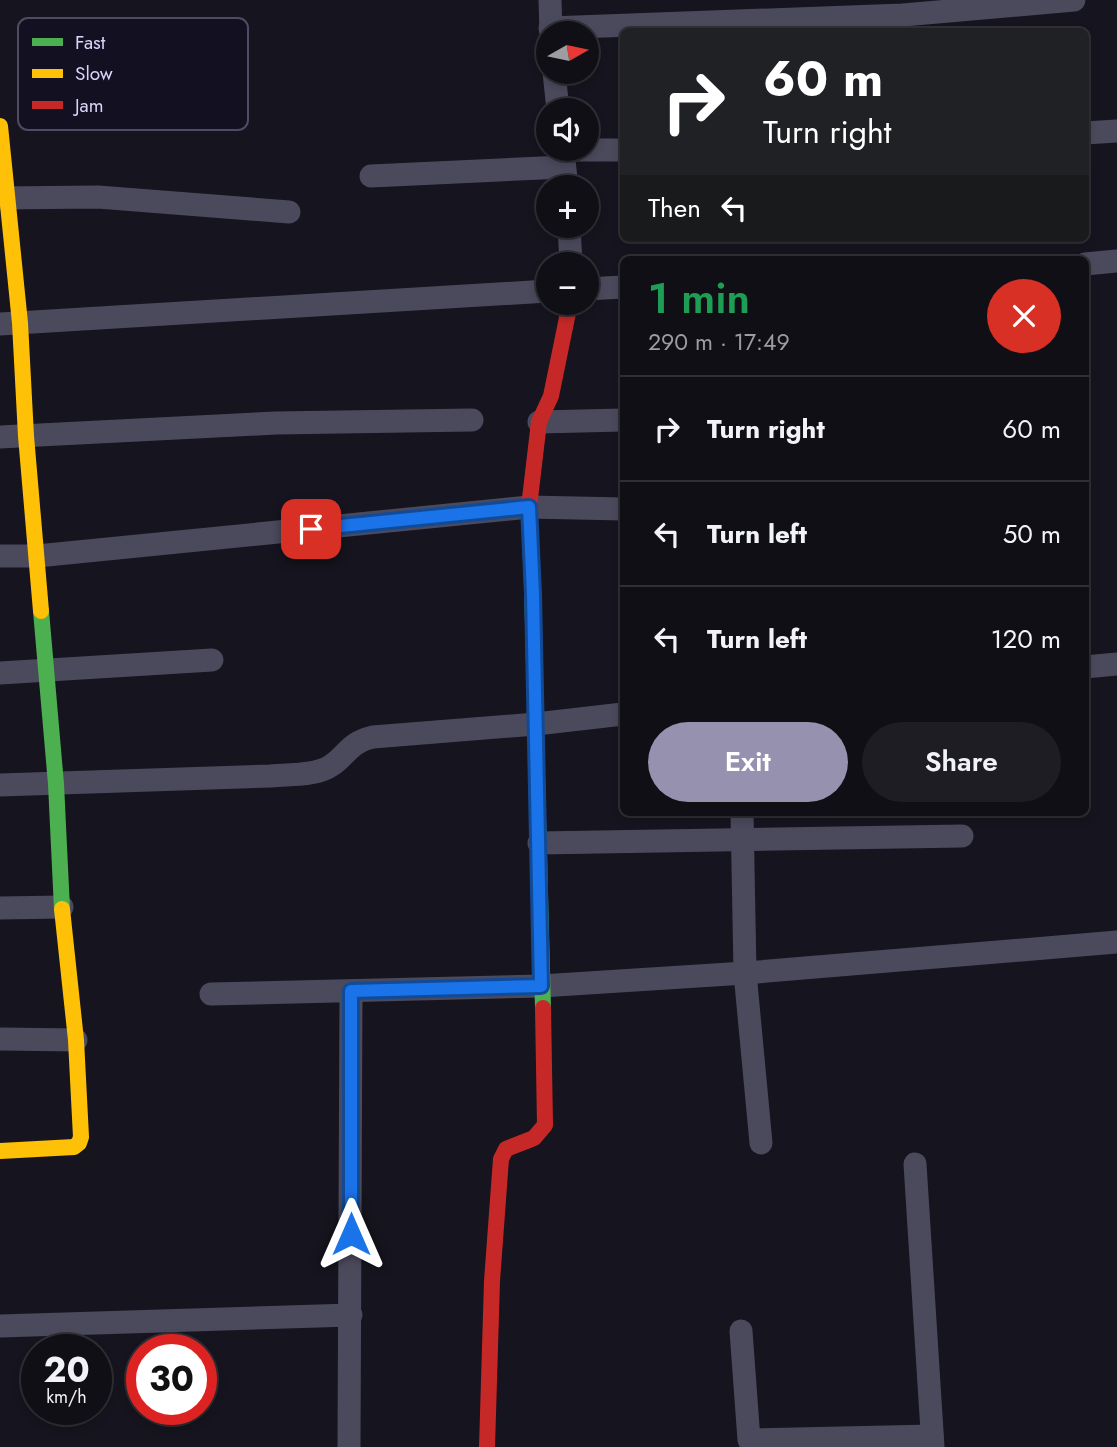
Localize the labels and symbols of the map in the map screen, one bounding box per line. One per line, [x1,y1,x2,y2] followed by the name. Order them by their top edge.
[18,18,248,130] legend
[536,21,598,84] north arrow
[75,29,106,56] text: Fast
[75,60,113,87] text: Slow
[72,92,104,119] text: Jam
[281,499,341,559] pin
[314,1197,388,1271] position arrow
[126,1334,217,1425] speed limit sign: 30

